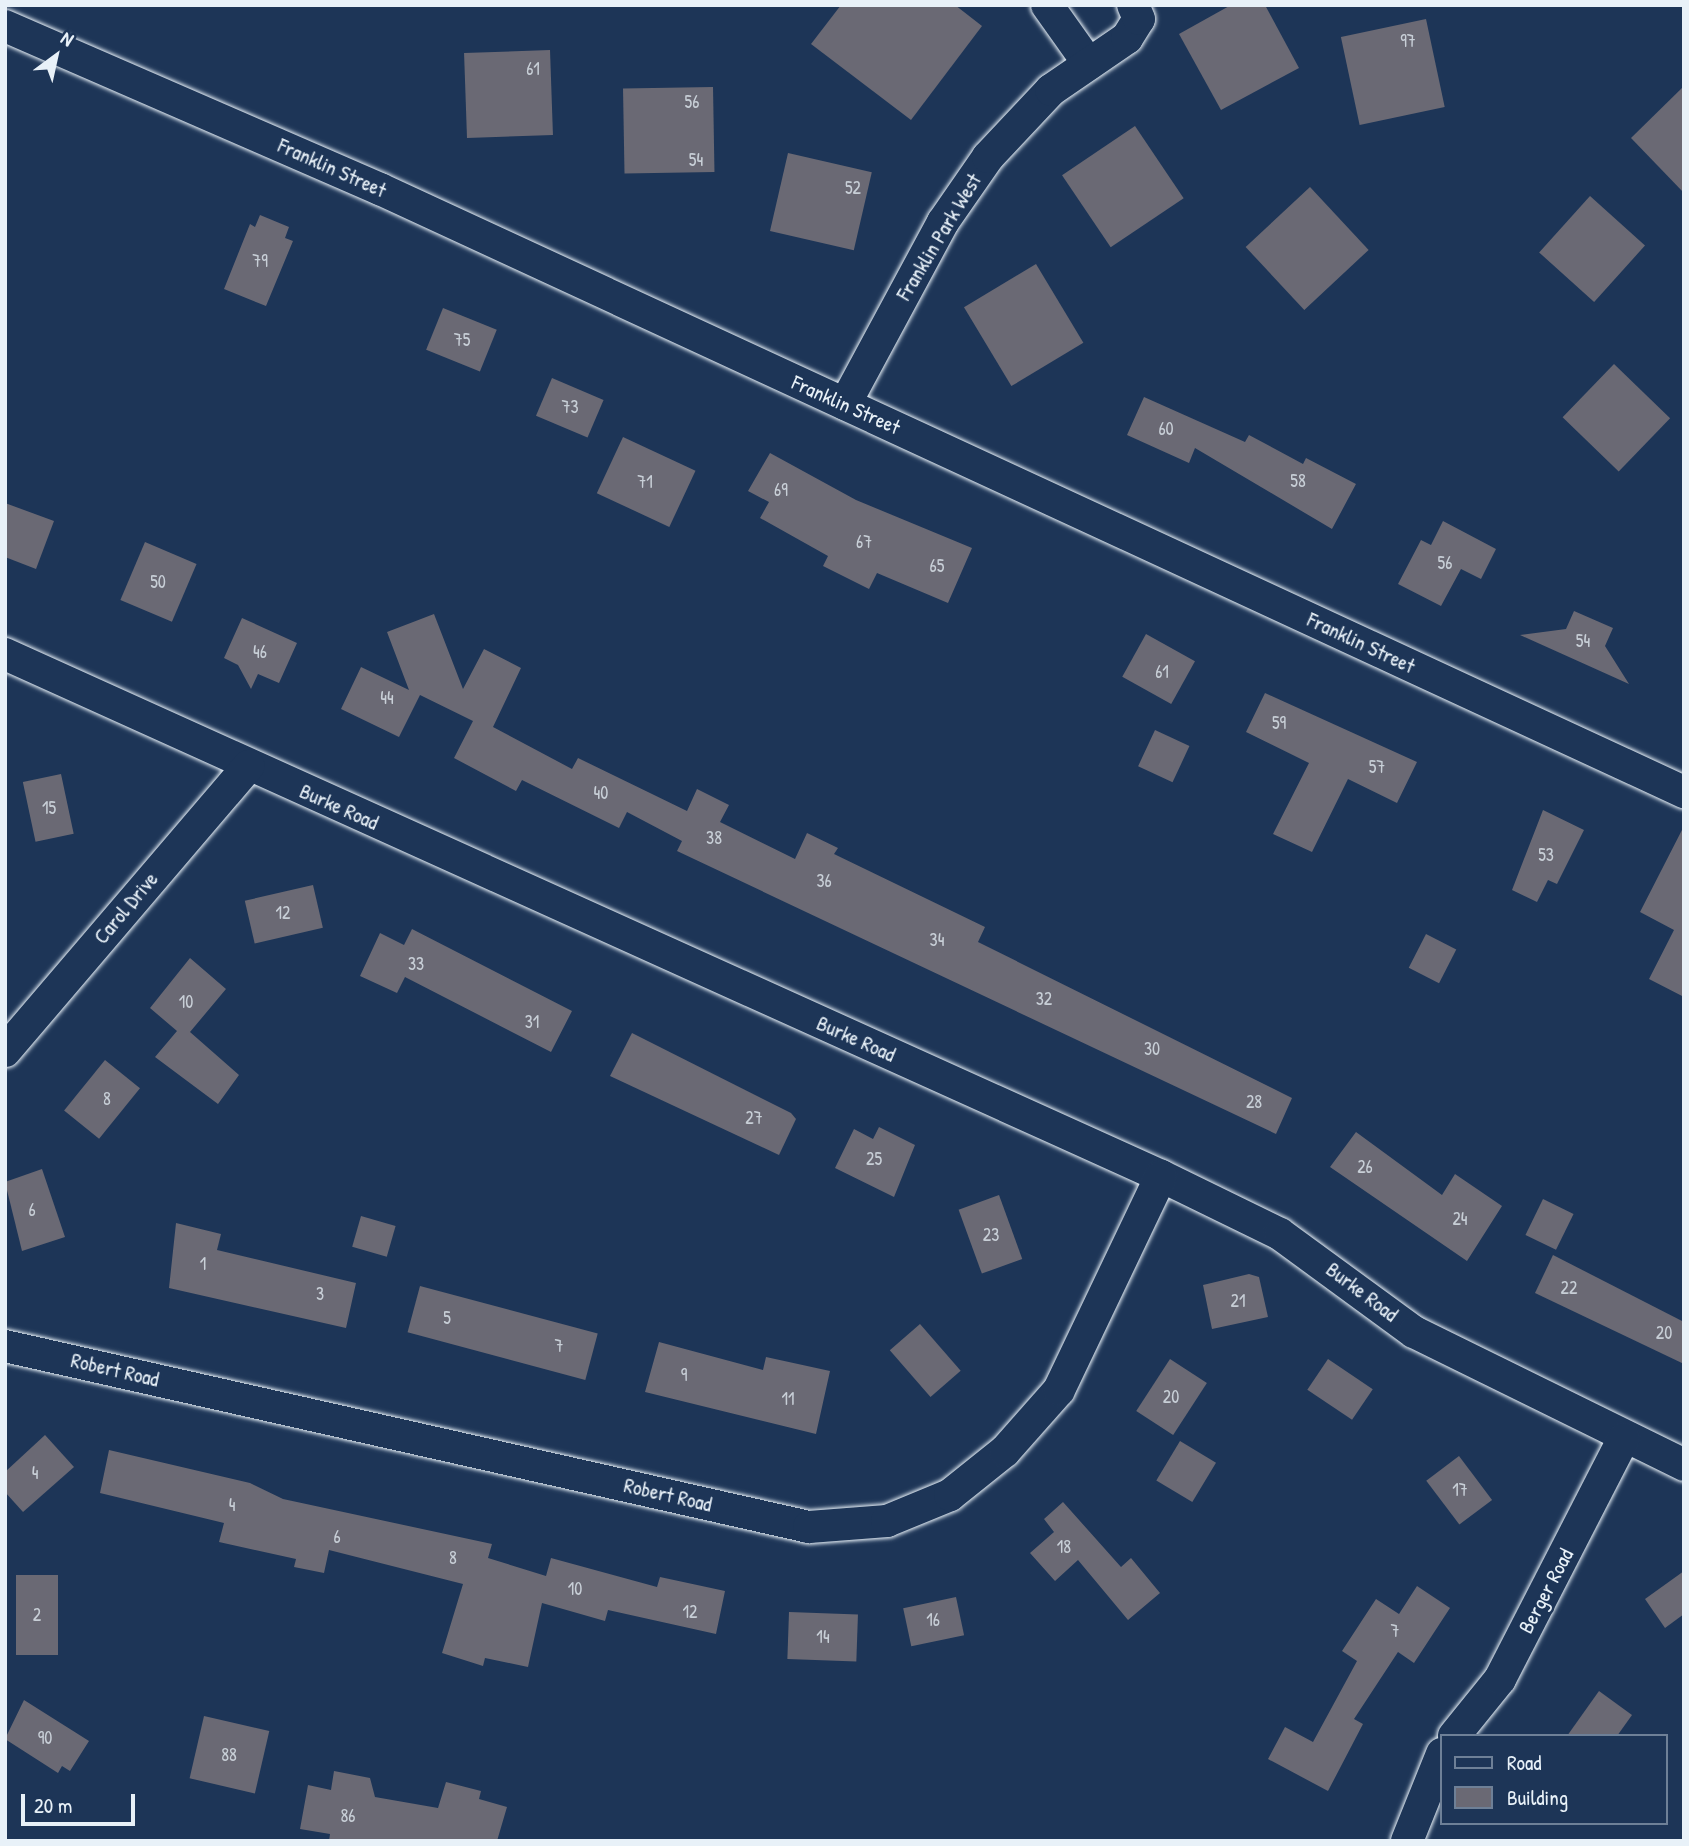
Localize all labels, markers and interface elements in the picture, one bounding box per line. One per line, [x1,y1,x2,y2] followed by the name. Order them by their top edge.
[21,21,91,91] north arrow
[56,25,79,52] text: N
[1400,30,1416,52] house number: 97
[526,58,540,80] house number: 61
[685,91,699,113] house number: 56
[274,133,390,203] street label: Franklin Street
[689,149,703,171] house number: 54
[891,169,987,305] street label: Franklin Park West
[845,177,861,199] house number: 52
[252,250,268,272] house number: 79
[454,329,470,351] house number: 75
[788,370,904,440] street label: Franklin Street
[562,396,578,418] house number: 73
[1158,418,1174,440] house number: 60
[1290,470,1306,492] house number: 58
[637,471,653,493] house number: 71
[774,479,788,501] house number: 69
[856,531,872,553] house number: 67
[1438,552,1452,574] house number: 56
[930,555,944,577] house number: 65
[150,571,166,593] house number: 50
[1303,607,1419,679] street label: Franklin Street
[1576,630,1590,652] house number: 54
[253,641,267,663] house number: 46
[1155,661,1169,683] house number: 61
[380,687,394,709] house number: 44
[1272,712,1286,734] house number: 59
[1369,756,1385,778] house number: 57
[296,779,382,835] street label: Burke Road
[594,782,608,804] house number: 40
[42,797,56,819] house number: 15
[706,827,722,849] house number: 38
[1538,844,1554,866] house number: 53
[89,867,163,949] street label: Carol Drive
[816,870,832,892] house number: 36
[276,902,290,924] house number: 12
[930,929,944,951] house number: 34
[408,953,424,975] house number: 33
[1036,988,1052,1010] house number: 32
[179,991,193,1013] house number: 10
[525,1011,539,1033] house number: 31
[813,1011,899,1067] street label: Burke Road
[1144,1038,1160,1060] house number: 30
[103,1088,111,1110] house number: 8
[1246,1091,1262,1113] house number: 28
[745,1107,763,1129] house number: 27
[866,1148,882,1170] house number: 25
[1357,1156,1373,1178] house number: 26
[28,1199,36,1221] house number: 6
[1452,1208,1468,1230] house number: 24
[983,1224,999,1246] house number: 23
[200,1253,206,1275] house number: 1
[1321,1257,1403,1327] street label: Burke Road
[1561,1277,1577,1299] house number: 22
[316,1283,324,1305] house number: 3
[1231,1290,1245,1312] house number: 21
[443,1307,451,1329] house number: 5
[1656,1322,1672,1344] house number: 20
[555,1335,563,1357] house number: 7
[69,1348,161,1392] street label: Robert Road
[681,1364,687,1386] house number: 9
[1163,1386,1179,1408] house number: 20
[781,1388,795,1410] house number: 11
[32,1462,38,1484] house number: 4
[622,1473,714,1517] street label: Robert Road
[1452,1479,1468,1501] house number: 17
[229,1494,235,1516] house number: 4
[333,1526,341,1548] house number: 6
[1057,1536,1071,1558] house number: 18
[1513,1544,1579,1638] street label: Berger Road
[449,1547,457,1569] house number: 8
[568,1578,582,1600] house number: 10
[683,1601,697,1623] house number: 12
[33,1604,41,1626] house number: 2
[926,1609,940,1631] house number: 16
[1391,1620,1399,1642] house number: 7
[816,1626,830,1648] house number: 14
[38,1727,52,1749] house number: 90
[1440,1734,1668,1825] legend
[221,1744,237,1766] house number: 88
[1507,1748,1541,1777] text: Road
[24,1780,138,1824] scale bar
[1507,1783,1568,1812] text: Building
[34,1791,72,1820] text: 20 m
[341,1805,355,1827] house number: 86

